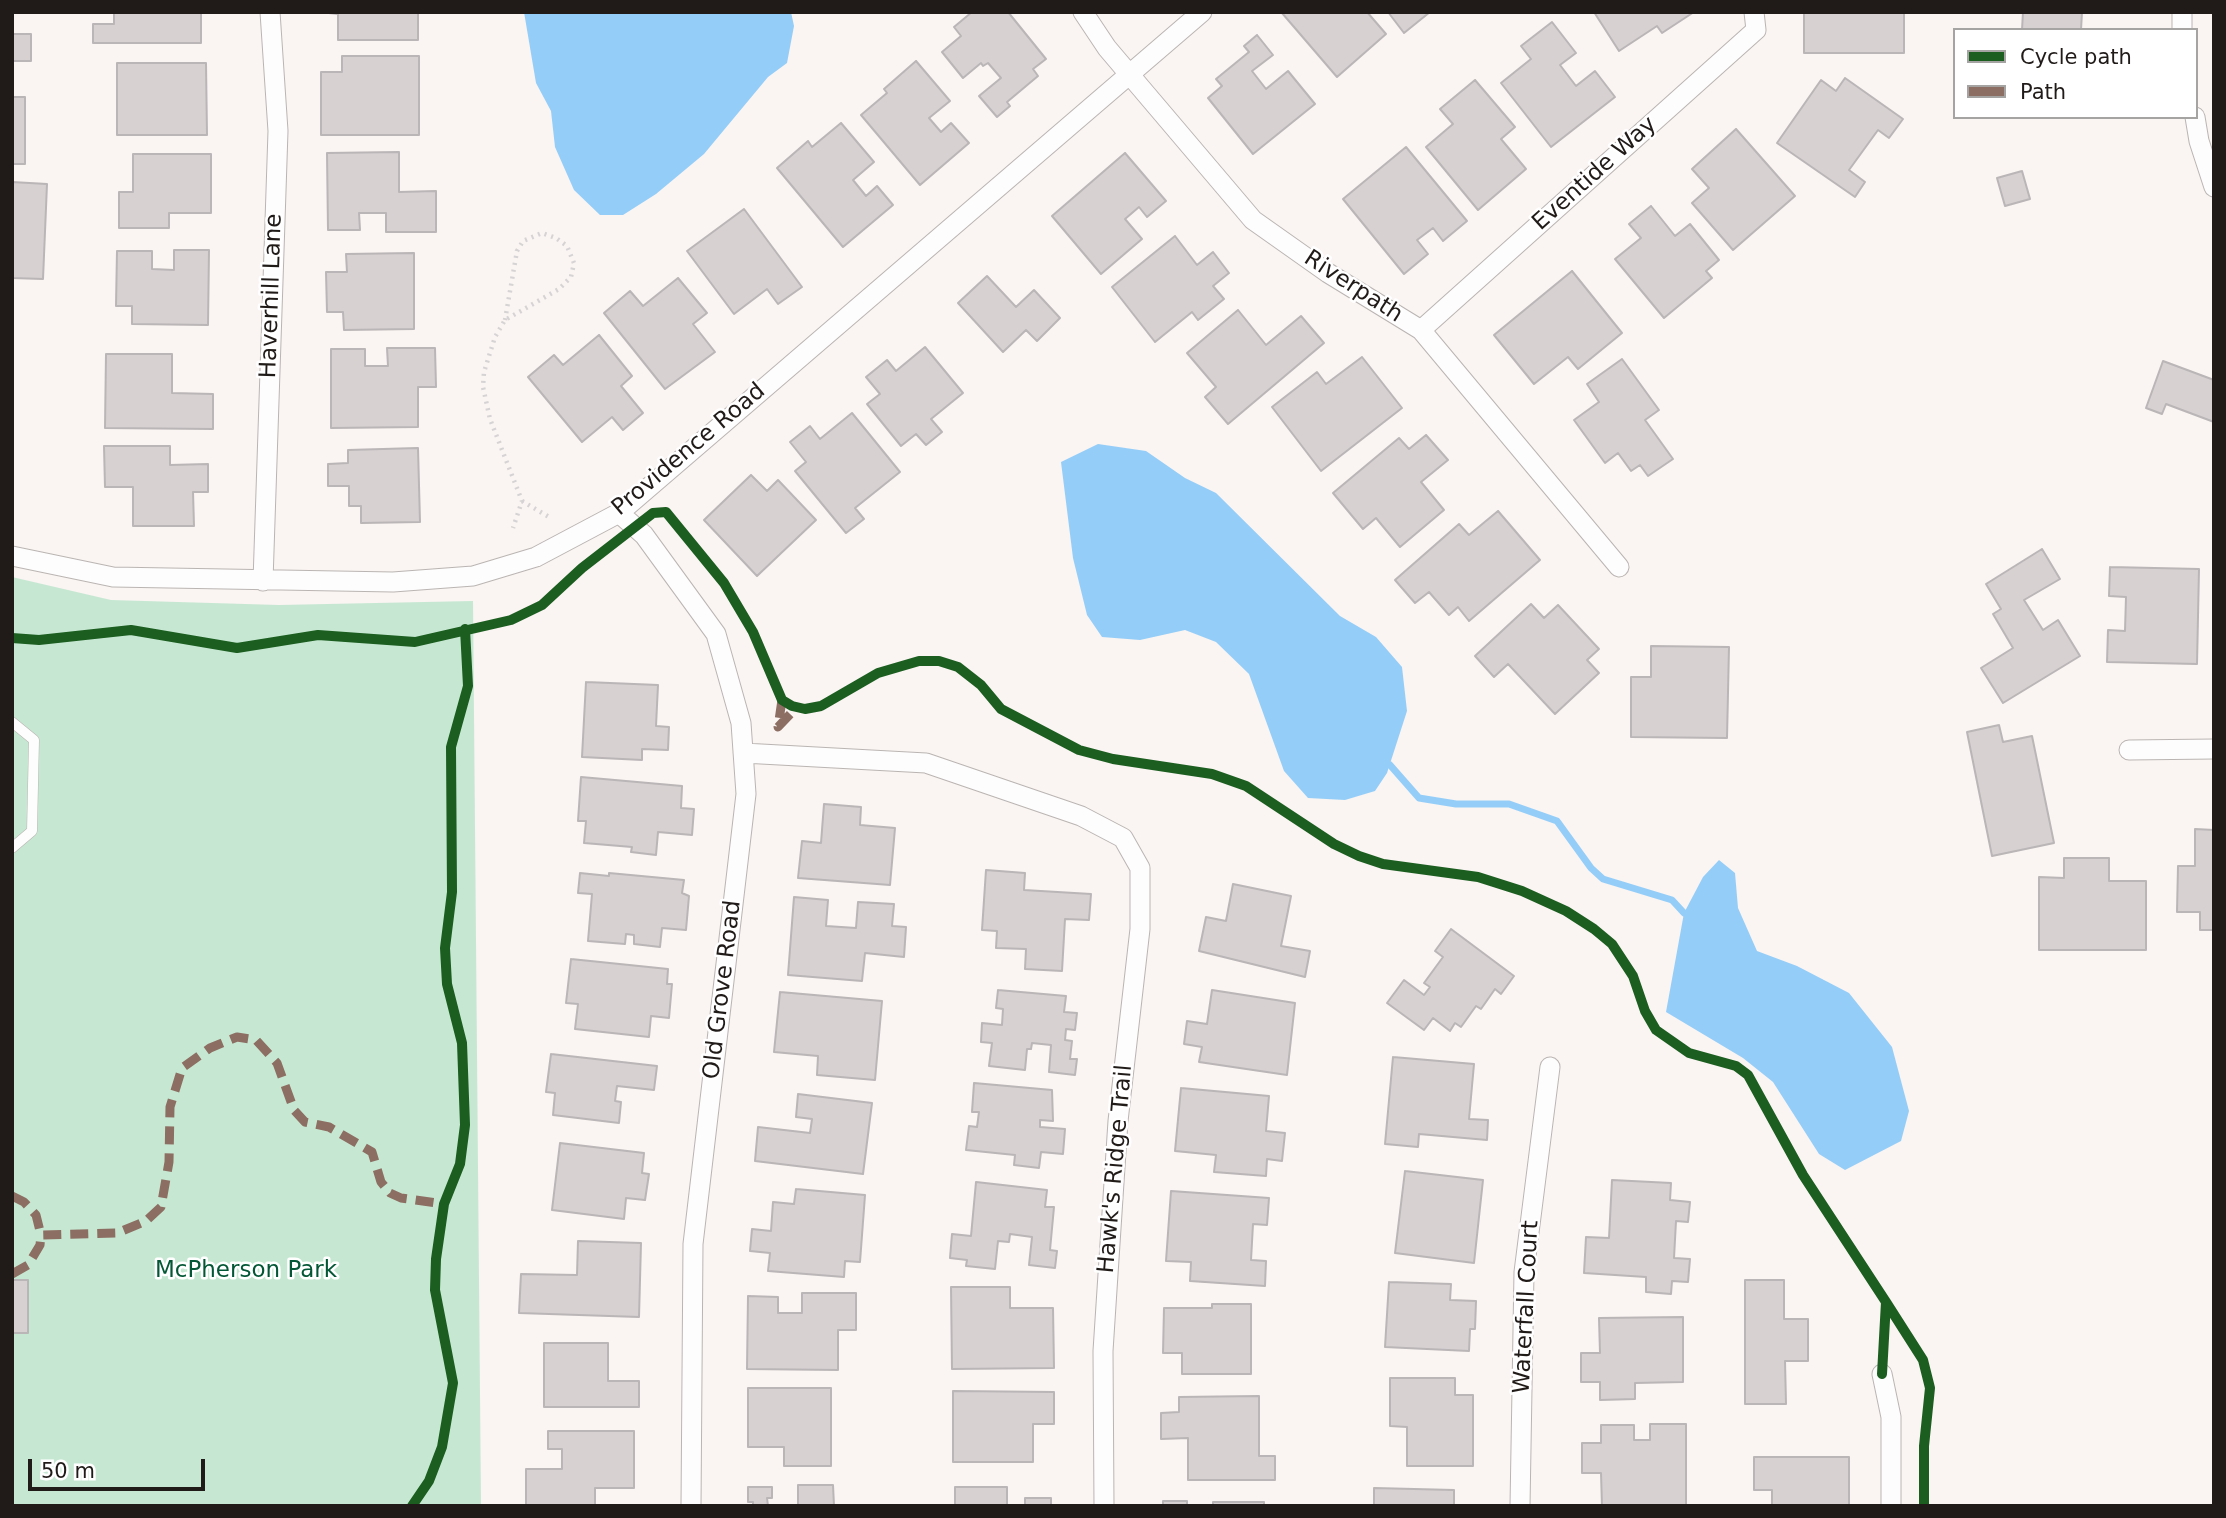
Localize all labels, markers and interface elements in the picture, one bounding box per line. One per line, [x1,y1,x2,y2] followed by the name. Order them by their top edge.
[1953,28,2198,119] legend
[2020,45,2132,69] text: Cycle path
[2020,80,2066,104] text: Path
[1527,111,1663,237] street label: Eventide Way
[255,213,289,379] street label: Haverhill Lane
[1299,245,1407,329] street label: Riverpath
[607,378,771,522] street label: Providence Road
[698,899,748,1081] street label: Old Grove Road
[1093,1064,1139,1274] street label: Hawk's Ridge Trail
[1509,1220,1545,1394] street label: Waterfall Court
[155,1257,337,1285] park label: McPherson Park
[32,1444,208,1488] scale bar
[41,1459,95,1483] text: 50 m

